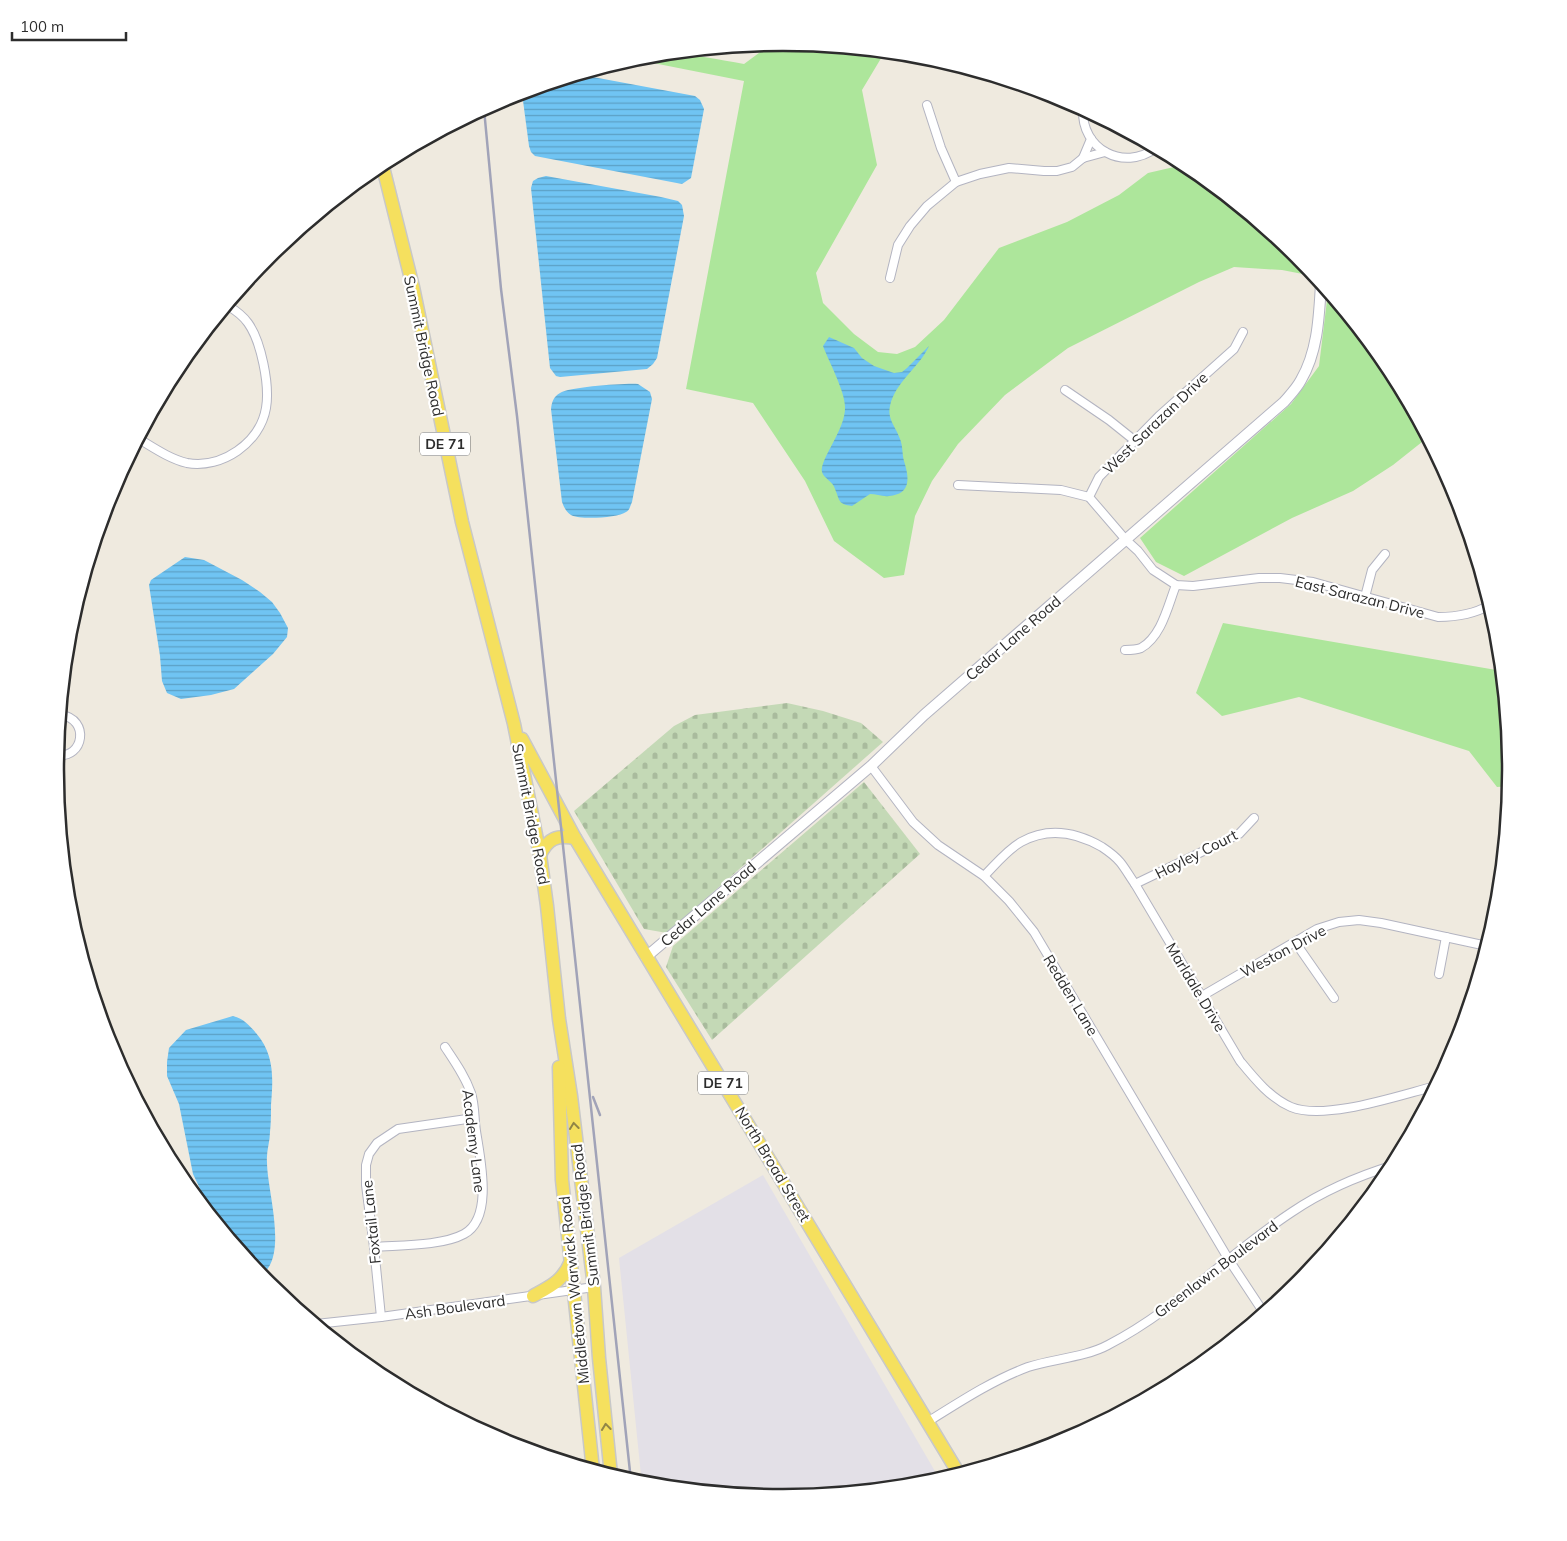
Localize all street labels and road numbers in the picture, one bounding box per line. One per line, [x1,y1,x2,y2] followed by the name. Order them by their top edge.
[400,274,448,418] street label: Summit Bridge Road
[1098,368,1212,478] street label: West Sarazan Drive
[420,432,470,456] road number: DE 71
[1293,572,1427,622] street label: East Sarazan Drive
[961,591,1065,685] street label: Cedar Lane Road
[508,742,554,886] street label: Summit Bridge Road
[1152,825,1240,883] street label: Hayley Court
[656,857,760,951] street label: Cedar Lane Road
[1237,921,1329,981] street label: Weston Drive
[1162,939,1230,1035] street label: Marldale Drive
[1039,951,1103,1039] street label: Redden Lane
[698,1072,748,1094] road number: DE 71
[458,1088,490,1194] street label: Academy Lane
[731,1103,815,1225] street label: North Broad Street
[567,1143,603,1287] street label: Summit Bridge Road
[357,1179,385,1265] street label: Foxtail Lane
[555,1195,593,1385] street label: Middletown Warwick Road
[1150,1216,1282,1322] street label: Greenlawn Boulevard
[404,1291,506,1323] street label: Ash Boulevard

